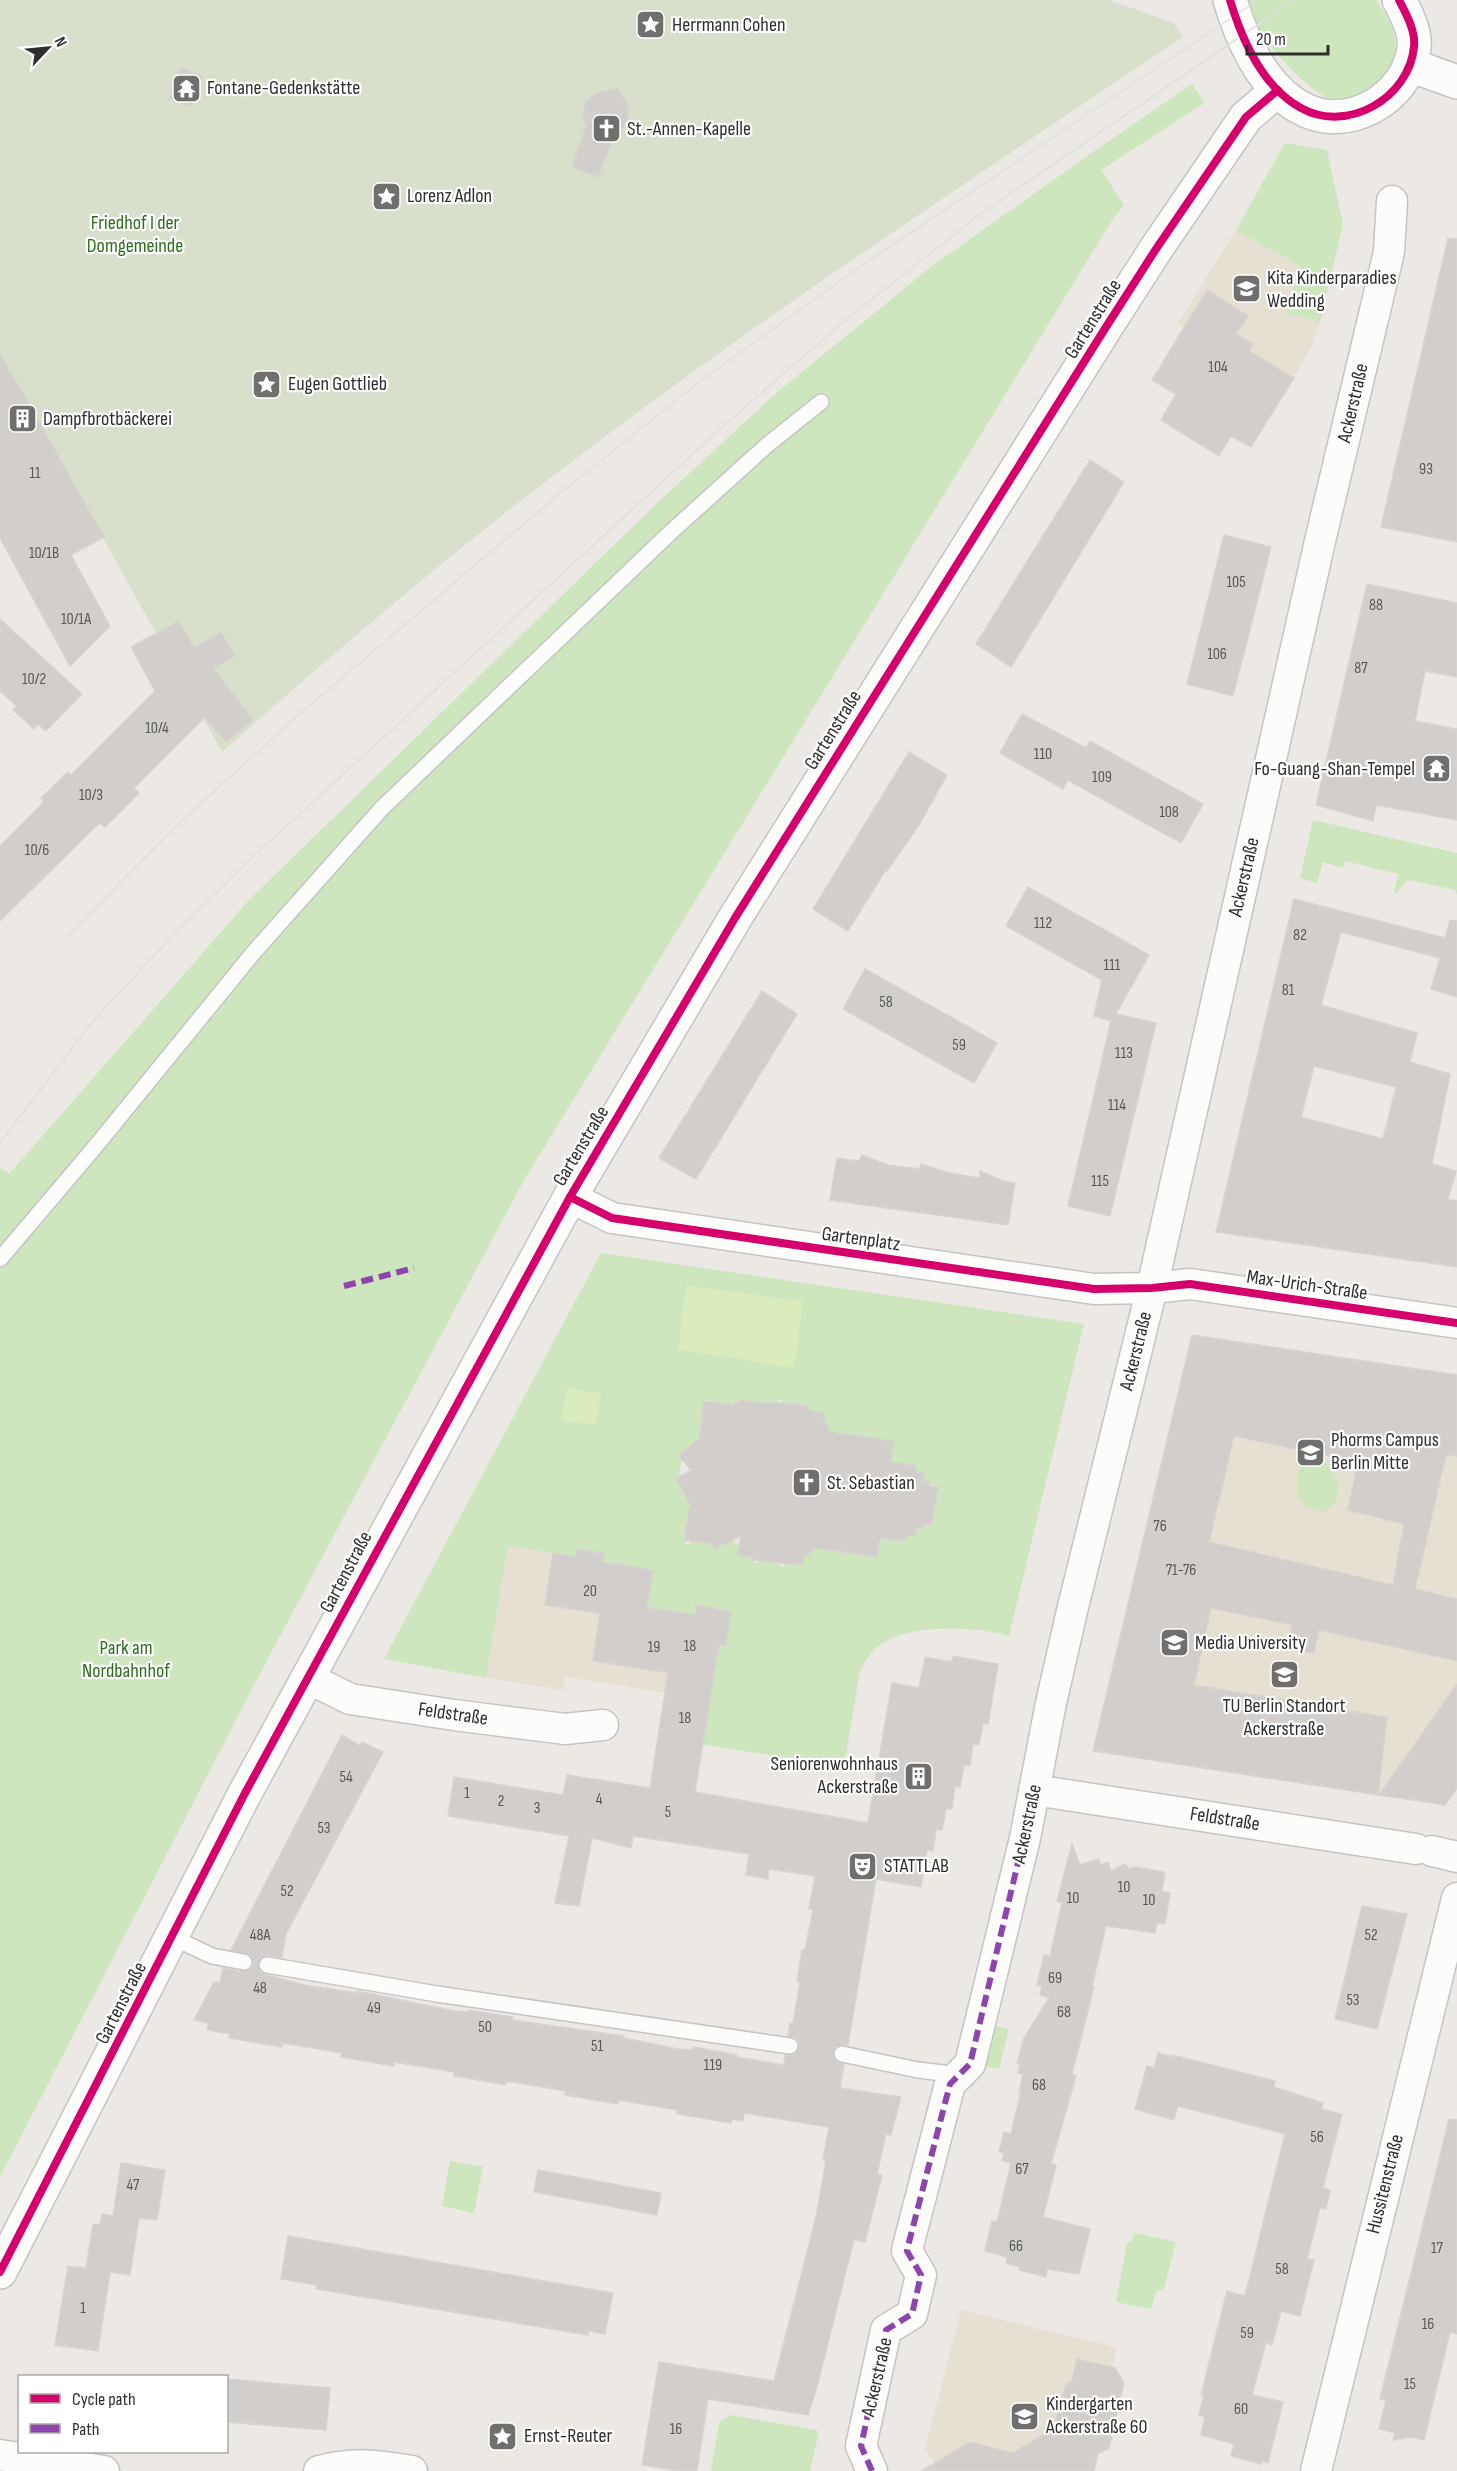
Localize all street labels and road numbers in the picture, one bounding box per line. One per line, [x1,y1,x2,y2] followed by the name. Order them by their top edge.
[1059,275,1127,363] street label: Gartenstraße
[1332,361,1374,446] street label: Ackerstraße
[799,686,867,774] street label: Gartenstraße
[1223,835,1265,920] street label: Ackerstraße
[548,1102,614,1190] street label: Gartenstraße
[820,1222,902,1256] street label: Gartenplatz
[1245,1265,1369,1305] street label: Max-Urich-Straße
[1114,1309,1157,1394] street label: Ackerstraße
[315,1527,377,1617] street label: Gartenstraße
[417,1697,489,1731] street label: Feldstraße
[1007,1782,1047,1867] street label: Ackerstraße
[1188,1802,1262,1836] street label: Feldstraße
[90,1958,152,2048] street label: Gartenstraße
[1361,2132,1409,2236] street label: Hussitenstraße
[856,2335,898,2420] street label: Ackerstraße

